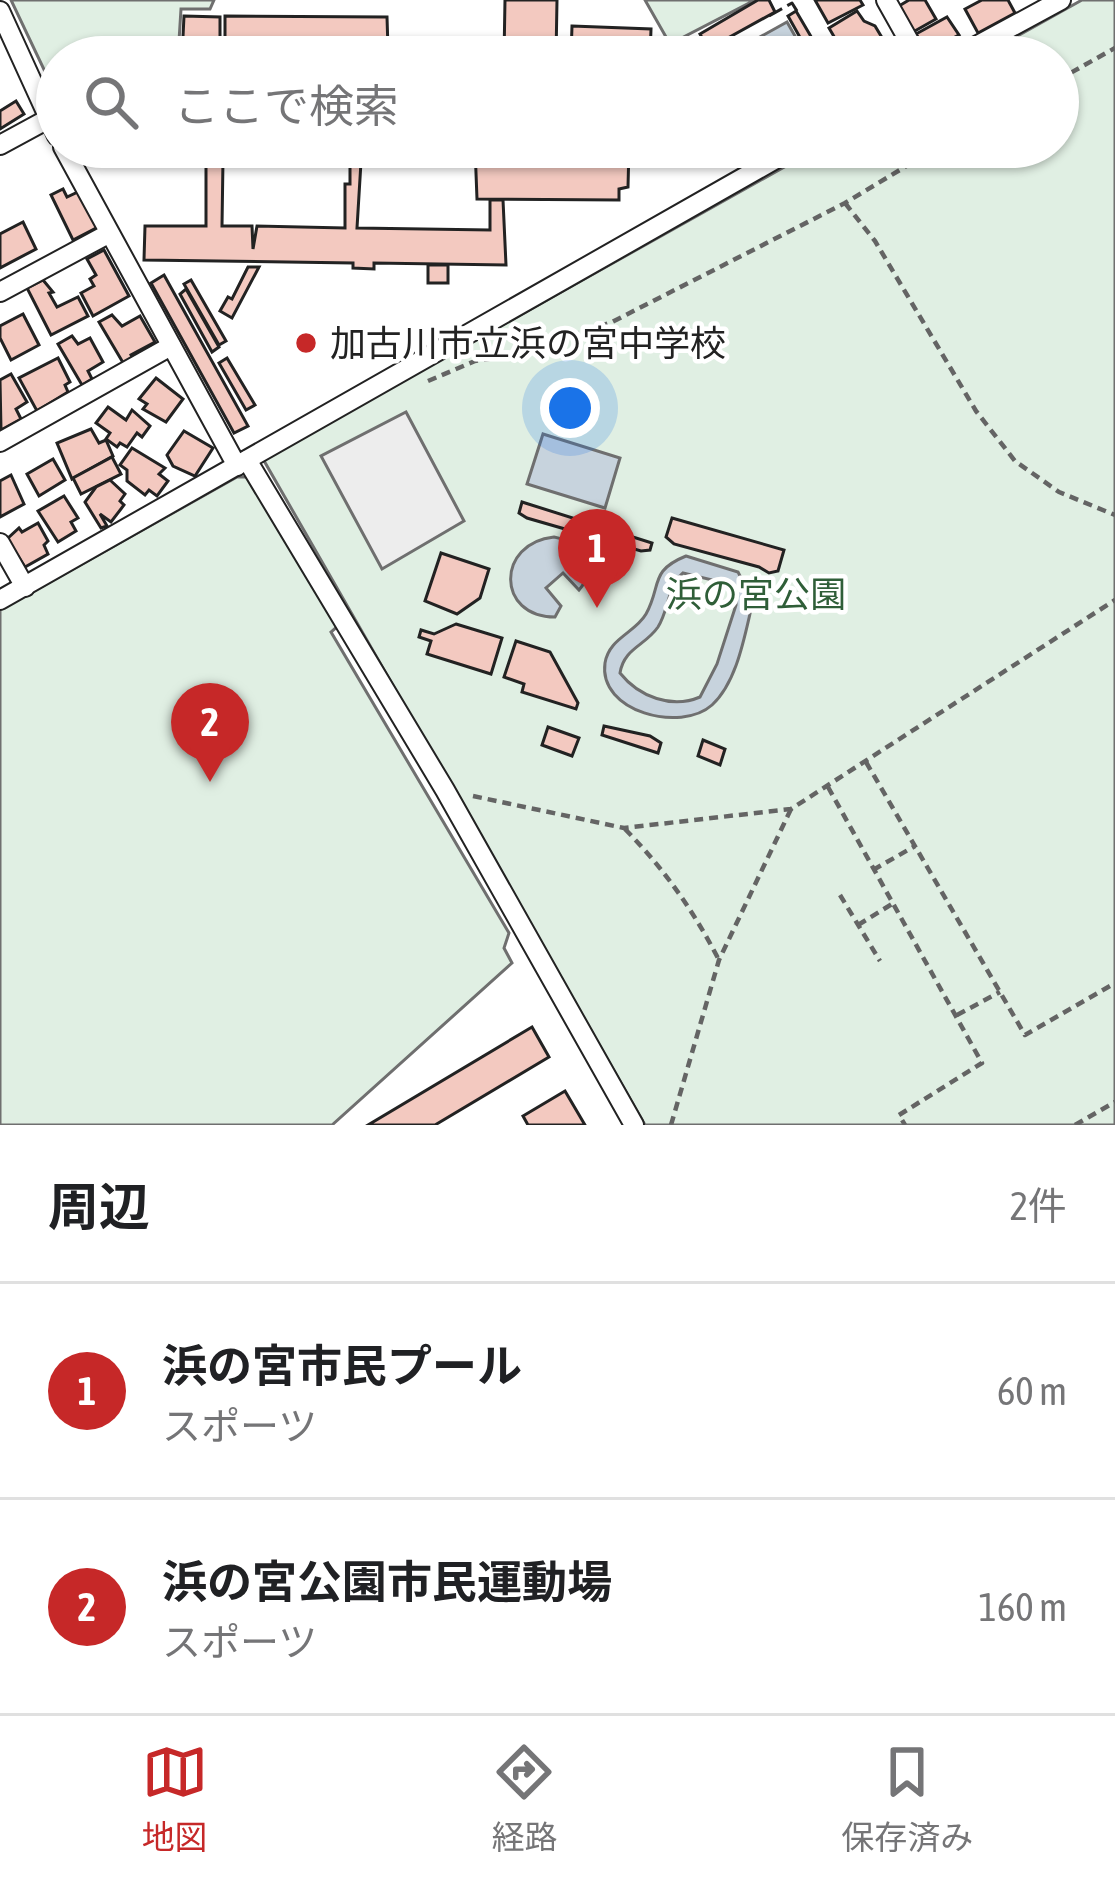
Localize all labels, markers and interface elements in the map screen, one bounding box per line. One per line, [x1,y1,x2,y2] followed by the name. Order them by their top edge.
[36,36,1079,168] search box
[78,69,144,135] icon: search
[174,80,399,132] text: ここで検索
[330,322,726,364] place label: 加古川市立浜の宮中学校
[293,330,319,356] marker: 加古川市立浜の宮中学校
[540,378,600,438] your location
[558,509,636,608] pin: 1
[666,573,846,615] park label: 浜の宮公園
[171,683,249,782] pin: 2
[48,1177,150,1236] text: 周辺
[1010,1184,1067,1228] text: 2件
[162,1340,522,1392] text: 浜の宮市民プール
[78,1369,96,1413] text: 1
[997,1369,1067,1413] text: 60 m
[162,1404,317,1448] text: スポーツ
[162,1556,612,1608] text: 浜の宮公園市民運動場
[78,1585,96,1629] text: 2
[979,1585,1067,1629] text: 160 m
[162,1620,317,1664] text: スポーツ
[142,1739,208,1859] tab: 地図
[491,1739,557,1859] tab: 経路
[841,1739,973,1859] tab: 保存済み

